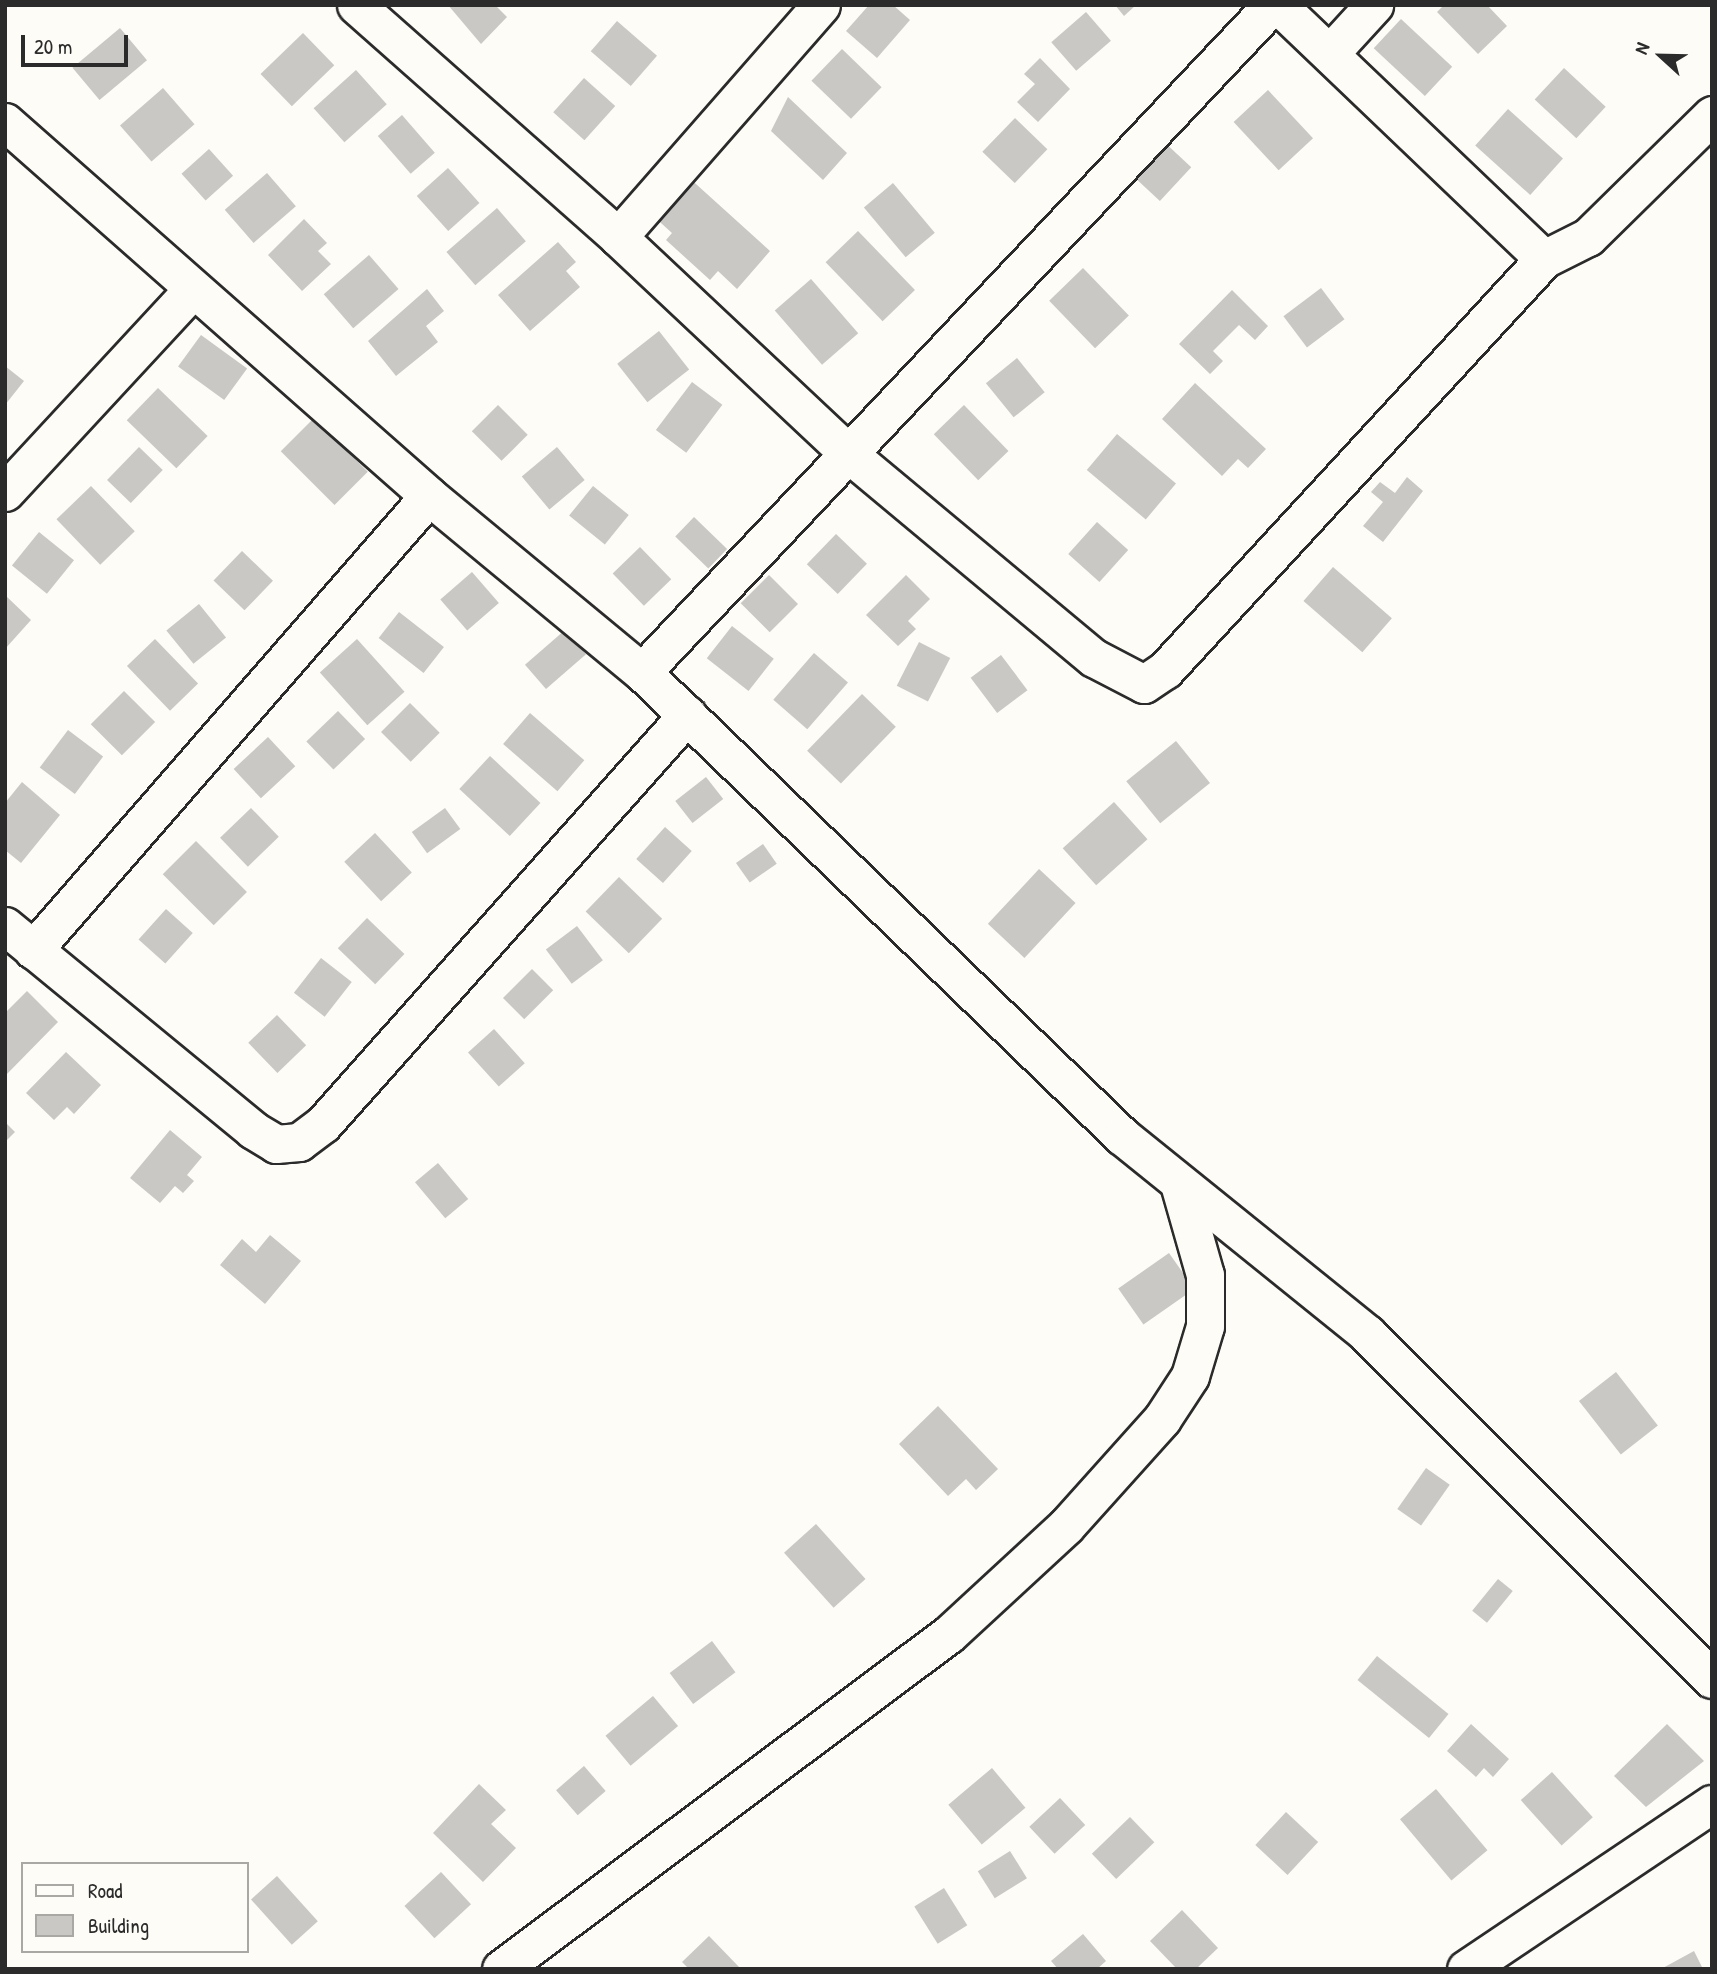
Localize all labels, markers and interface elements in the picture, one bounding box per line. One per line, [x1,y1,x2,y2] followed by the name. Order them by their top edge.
[24,21,131,65] scale bar
[1626,21,1696,91] north arrow
[34,32,72,61] text: 20 m
[1628,39,1655,58] text: N
[21,1862,248,1953] legend
[88,1876,122,1905] text: Road
[88,1911,149,1940] text: Building

